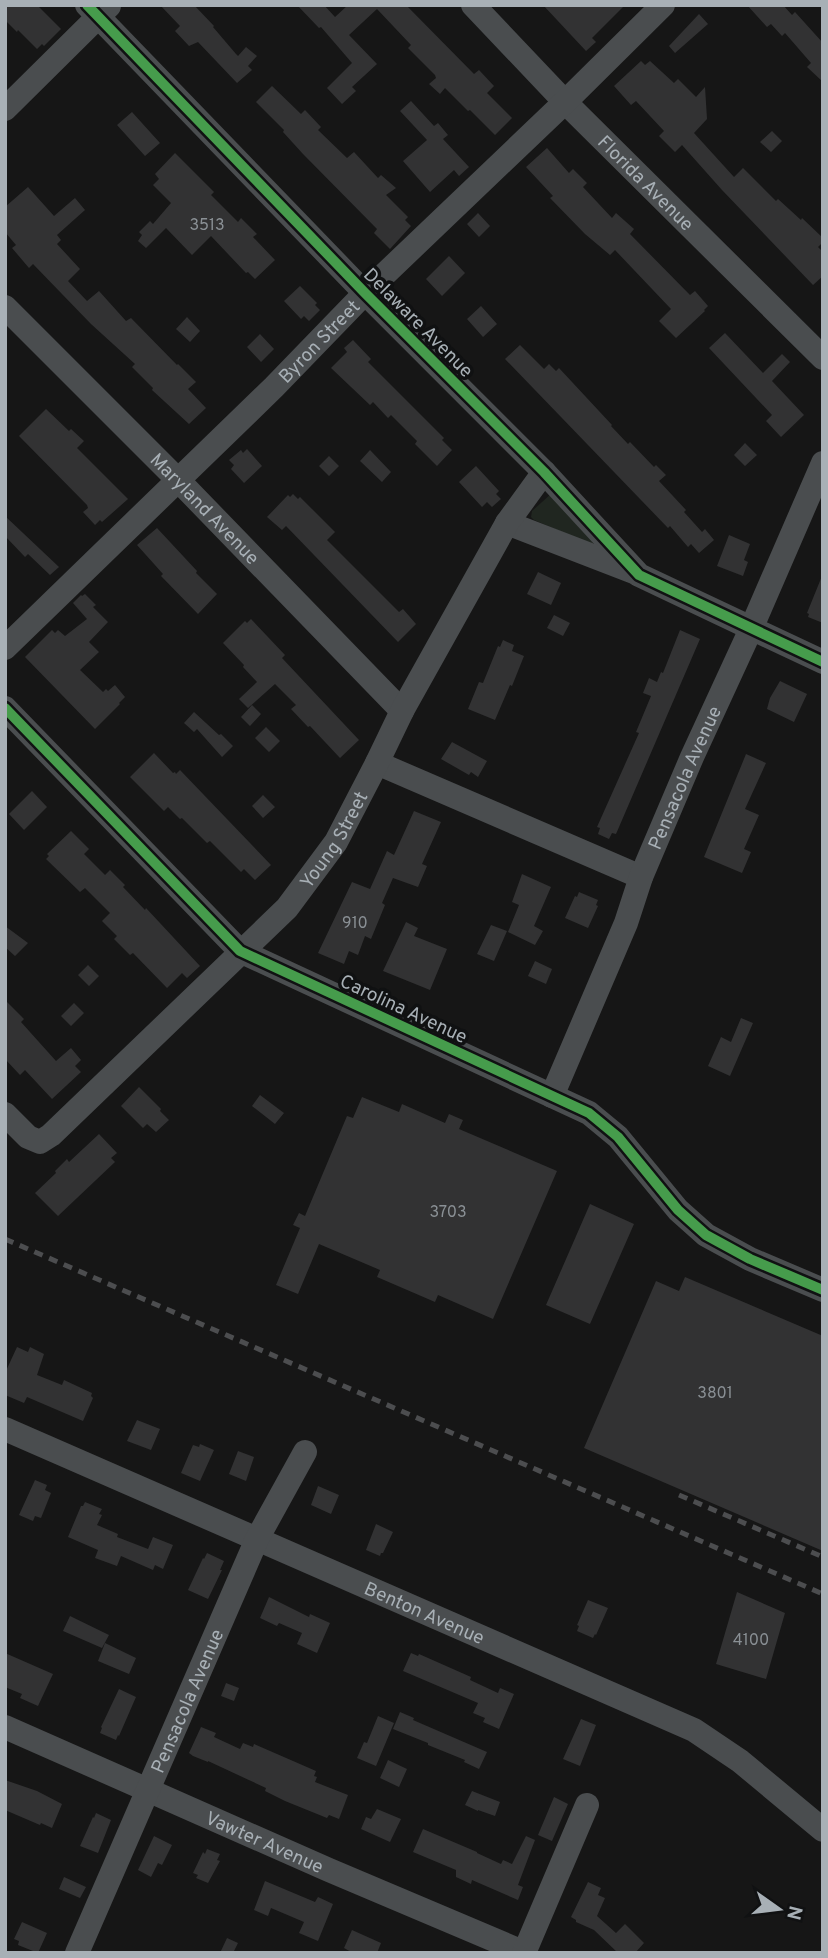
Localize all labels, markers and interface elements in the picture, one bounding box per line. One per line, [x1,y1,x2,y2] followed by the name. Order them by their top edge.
[591,131,698,237] street label: Florida Avenue
[189,216,225,236] house number: 3513
[358,263,478,383] street label: Delaware Avenue
[274,295,366,389] street label: Byron Street
[144,449,264,571] street label: Maryland Avenue
[644,702,728,854] street label: Pensacola Avenue
[296,788,374,894] street label: Young Street
[342,914,368,934] house number: 910
[336,970,471,1050] street label: Carolina Avenue
[429,1203,467,1223] house number: 3703
[697,1384,733,1404] house number: 3801
[360,1577,488,1651] street label: Benton Avenue
[147,1626,230,1777] street label: Pensacola Avenue
[733,1631,769,1651] house number: 4100
[201,1807,327,1880] street label: Vawter Avenue
[744,1874,814,1944] north arrow
[780,1903,807,1922] text: N

